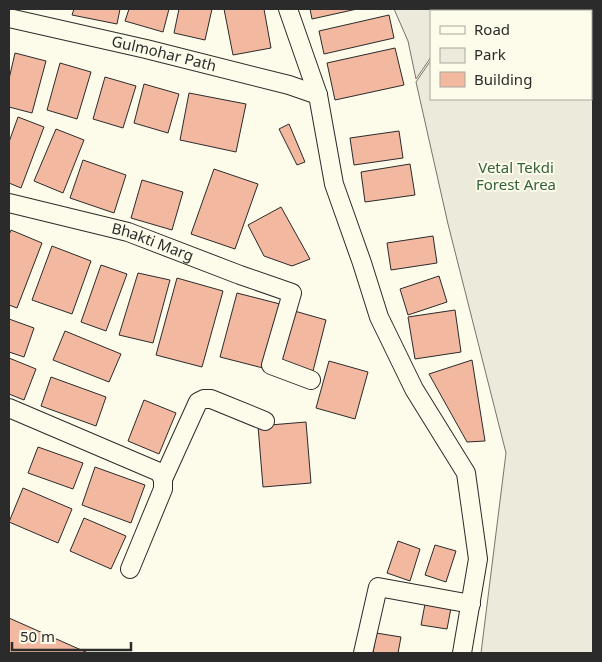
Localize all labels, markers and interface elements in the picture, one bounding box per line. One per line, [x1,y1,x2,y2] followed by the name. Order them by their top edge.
[430,10,592,100] legend
[474,19,510,39] text: Road
[110,31,219,75] street label: Gulmohar Path
[474,44,506,64] text: Park
[474,69,532,89] text: Building
[476,157,556,194] park label: Vetal Tekdi Forest Area
[110,217,197,265] street label: Bhakti Marg
[12,620,131,652] scale bar
[20,626,55,646] text: 50 m

